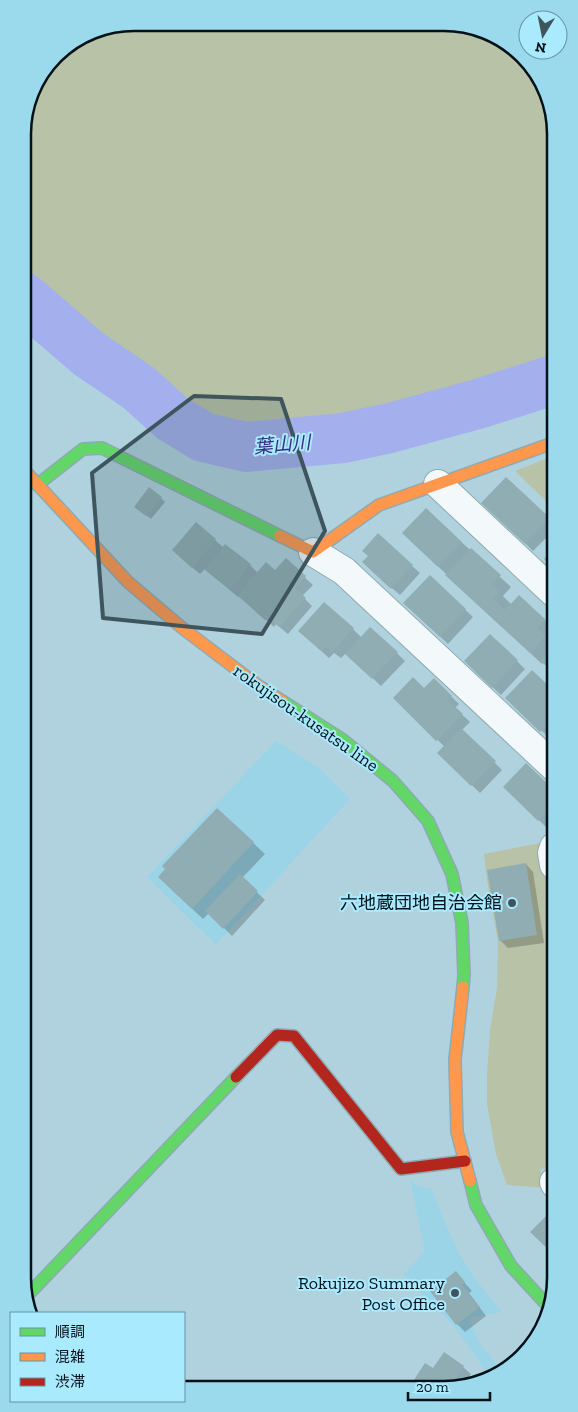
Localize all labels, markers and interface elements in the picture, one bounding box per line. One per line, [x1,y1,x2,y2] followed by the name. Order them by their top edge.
[518,10,568,60] north arrow
[534,38,548,57] text: N
[253,430,313,458] water label: 葉山川
[229,660,383,776] street label: rokujisou-kusatsu line
[340,892,502,914] place label: 六地蔵団地自治会館
[506,897,518,909] marker: 六地蔵団地自治会館
[298,1272,446,1315] place label: Rokujizo Summary Post Office
[449,1287,461,1299] marker: Rokujizo Summary Post Office
[10,1312,185,1402] legend
[55,1323,85,1341] text: 順調
[55,1348,85,1366] text: 混雑
[408,1370,490,1402] scale bar
[55,1373,85,1391] text: 渋滞
[416,1378,449,1396] text: 20 m

